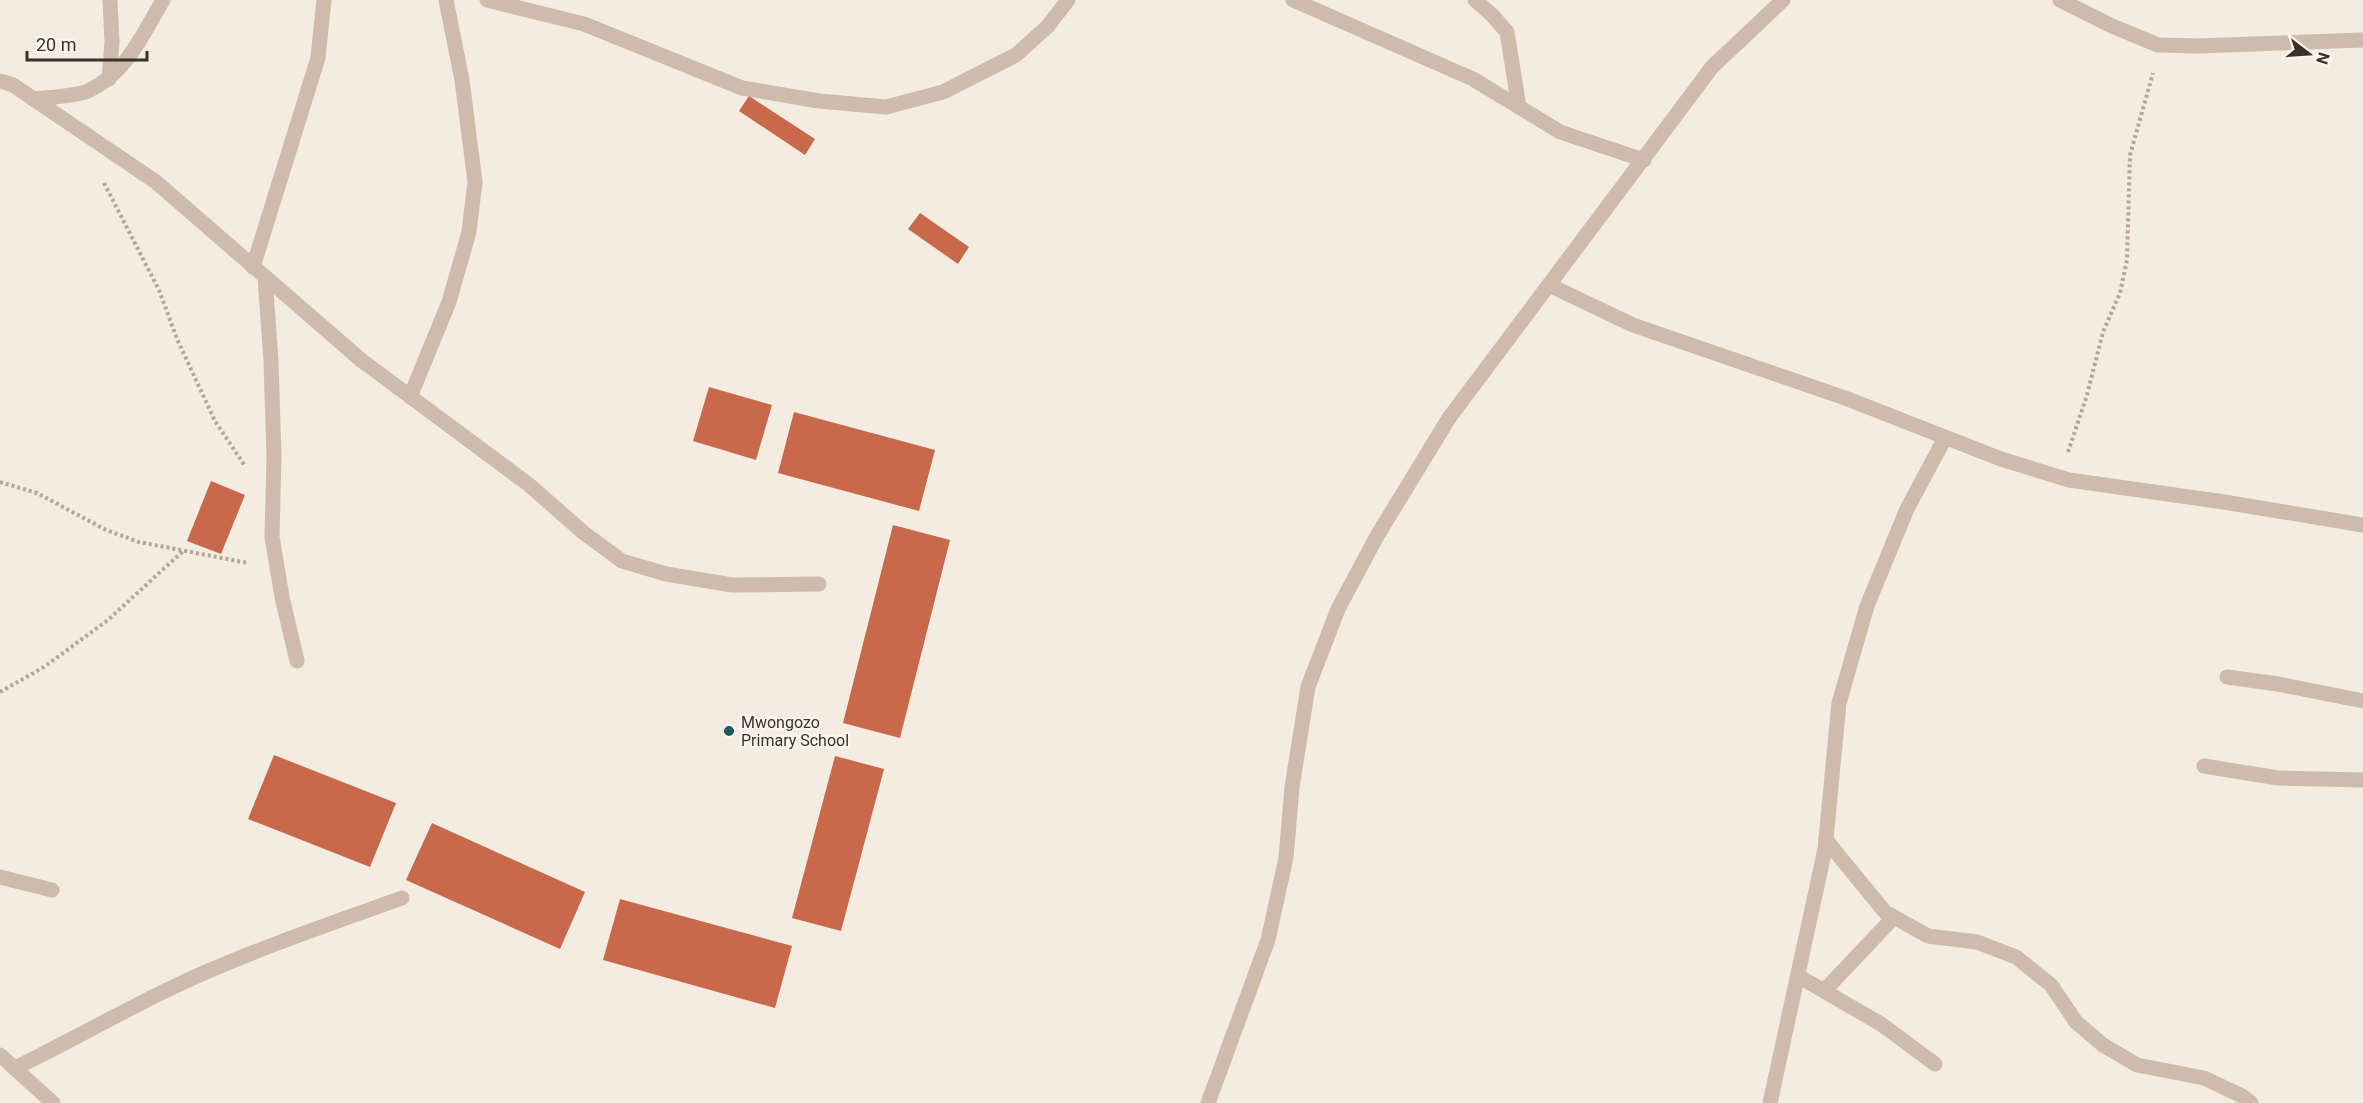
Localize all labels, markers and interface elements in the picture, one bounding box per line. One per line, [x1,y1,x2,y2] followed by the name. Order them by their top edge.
[27,24,147,62] scale bar
[2279,24,2339,84] north arrow
[36,34,76,55] text: 20 m
[2312,50,2334,66] text: N
[741,713,849,750] place label: Mwongozo Primary School
[722,724,736,738] marker: Mwongozo Primary School

